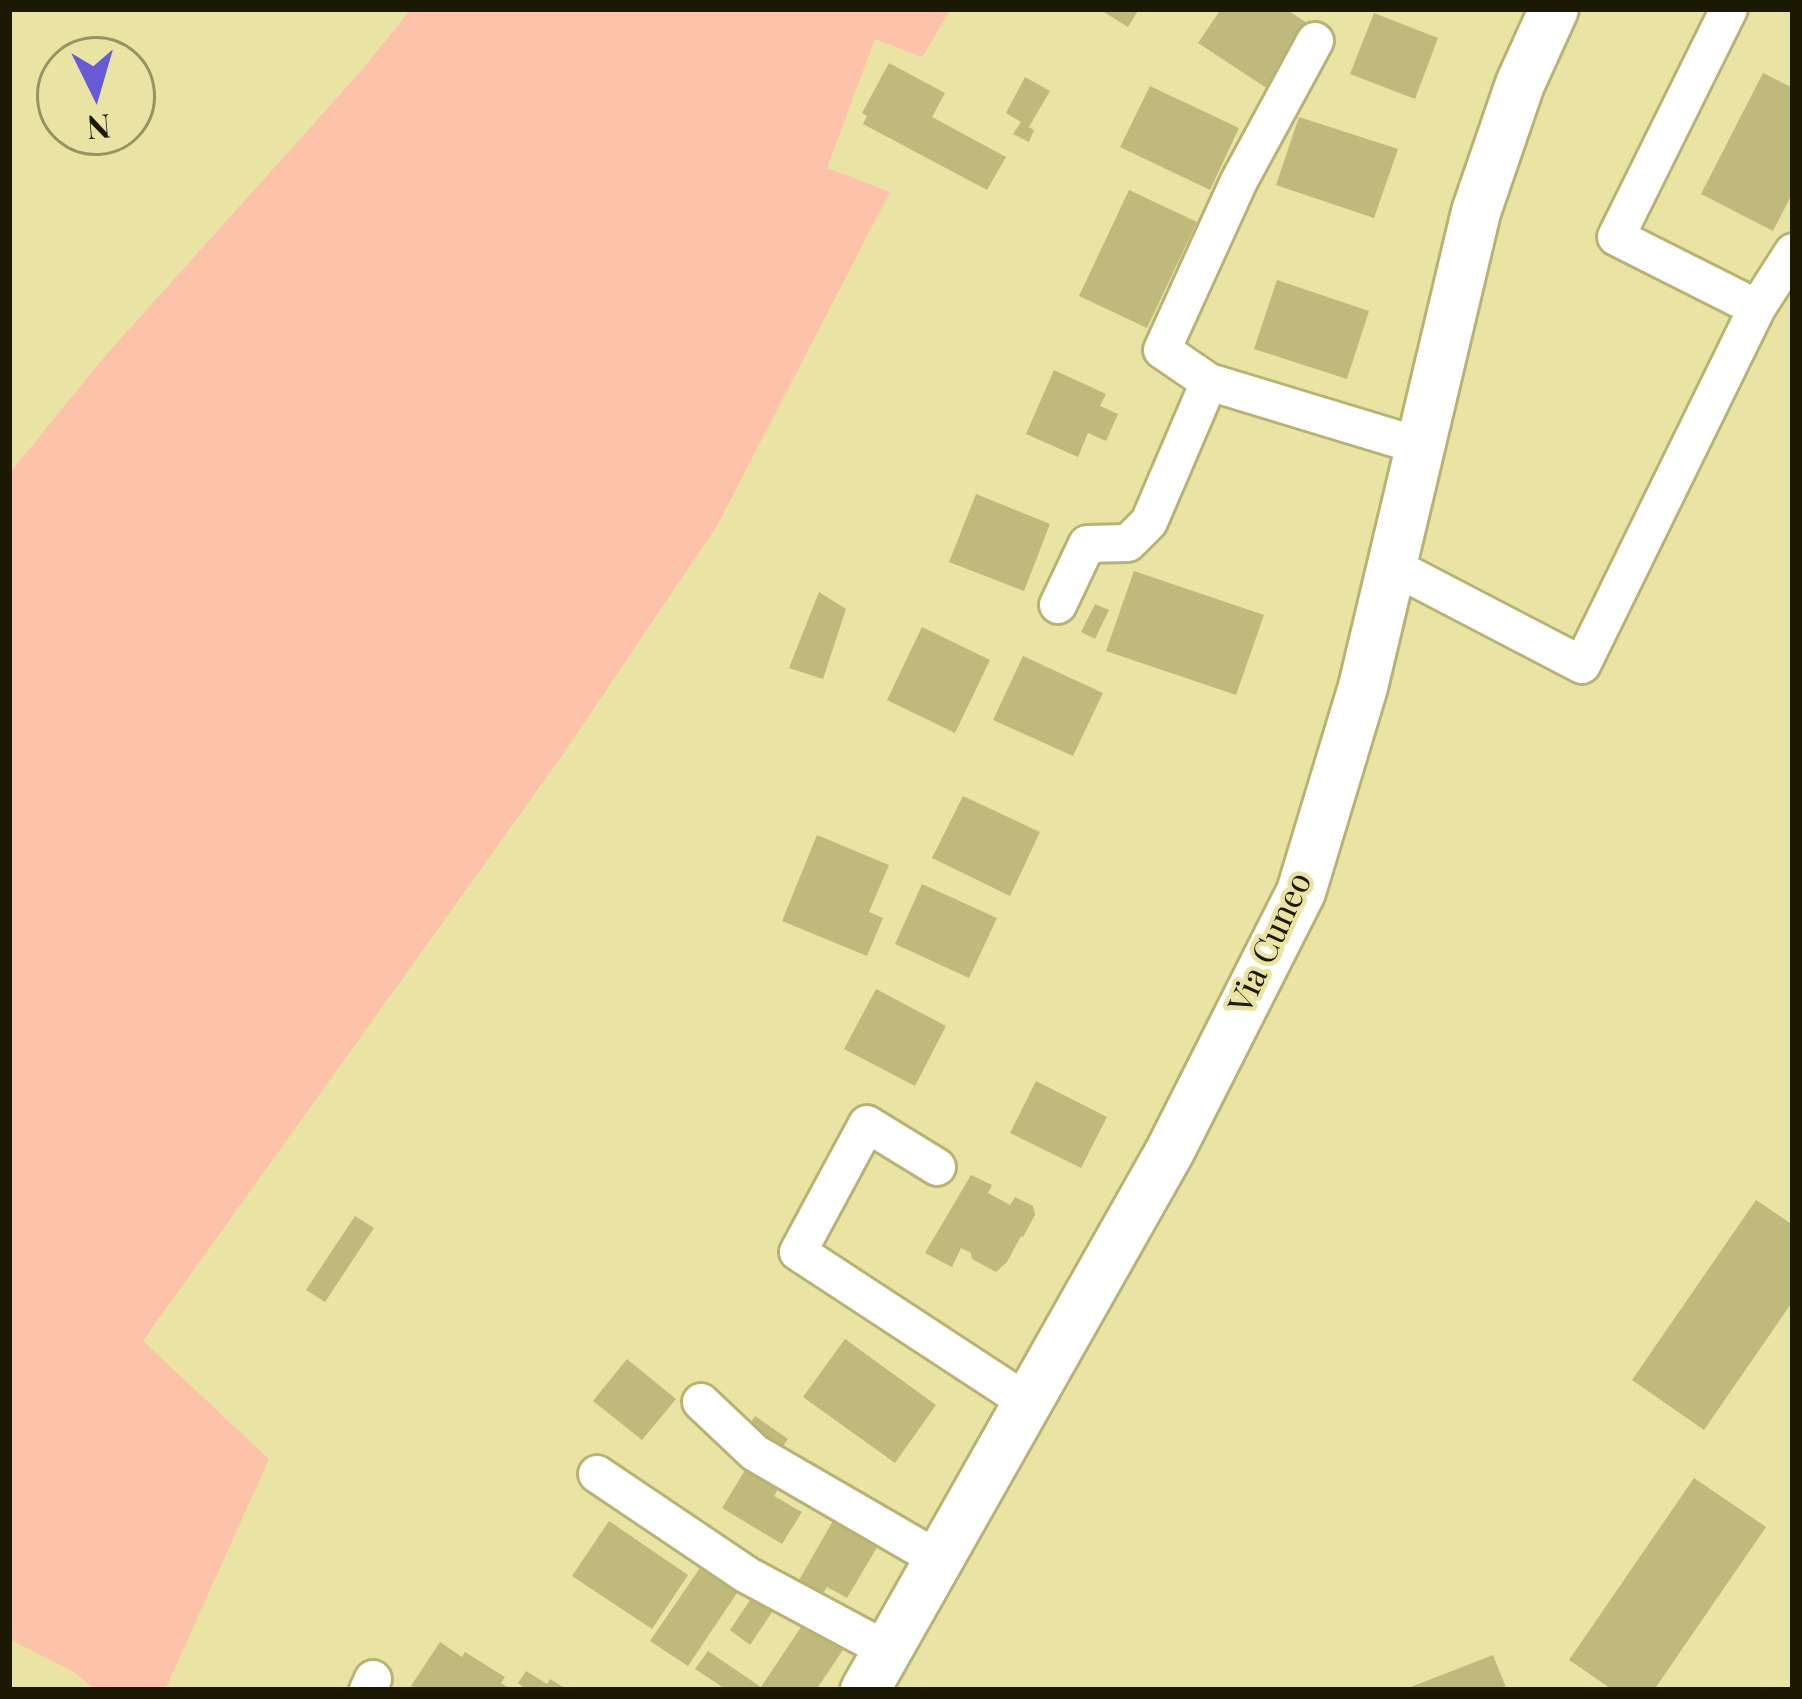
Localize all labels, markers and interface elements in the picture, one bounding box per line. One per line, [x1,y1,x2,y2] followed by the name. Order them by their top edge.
[36,36,156,156] north arrow
[85,106,113,152] text: N
[1221,866,1321,1020] street label: Via Cuneo

